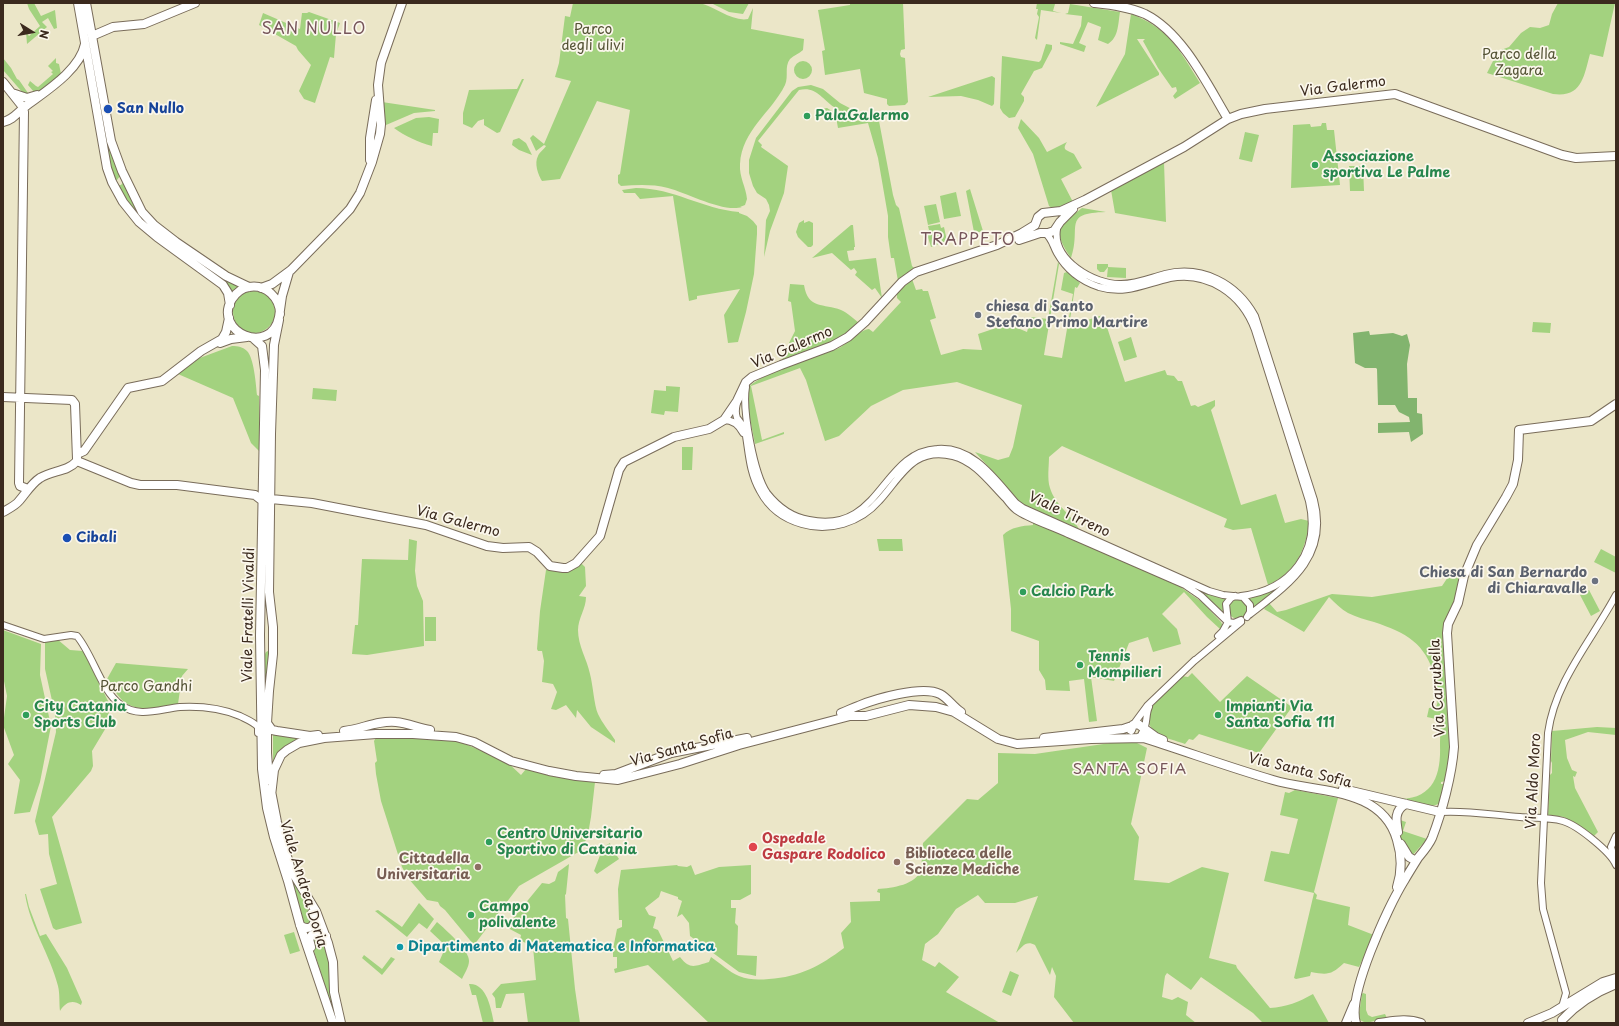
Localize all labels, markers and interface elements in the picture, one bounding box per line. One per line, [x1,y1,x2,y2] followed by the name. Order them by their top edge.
[12,12,52,52] north arrow
[262,20,366,40] district label: SAN NULLO
[562,22,624,54] park label: Parco degli ulivi
[35,28,53,40] text: N
[1482,47,1556,80] park label: Parco della Zagara
[1299,73,1387,101] street label: Via Galermo
[117,101,184,117] place label: San Nullo
[102,103,114,115] marker: San Nullo
[815,108,909,124] place label: PalaGalermo
[802,111,812,121] marker: PalaGalermo
[1323,149,1450,182] place label: Associazione sportiva Le Palme
[1310,160,1320,170] marker: Associazione sportiva Le Palme
[920,231,1016,251] district label: TRAPPETO
[986,299,1148,332] place label: chiesa di Santo Stefano Primo Martire
[973,310,983,320] marker: chiesa di Santo Stefano Primo Martire
[749,323,835,373] street label: Via Galermo
[1025,489,1113,541] street label: Viale Tirreno
[414,503,502,541] street label: Via Galermo
[76,530,117,546] place label: Cibali
[61,532,73,544] marker: Cibali
[239,547,259,683] street label: Viale Fratelli Vivaldi
[1419,565,1587,598] place label: Chiesa di San Bernardo di Chiaravalle
[1590,576,1600,586] marker: Chiesa di San Bernardo di Chiaravalle
[1031,584,1114,600] place label: Calcio Park
[1018,587,1028,597] marker: Calcio Park
[1427,639,1449,737] street label: Via Carrubella
[1088,649,1162,682] place label: Tennis Mompilieri
[1075,660,1085,670] marker: Tennis Mompilieri
[100,679,192,695] park label: Parco Gandhi
[34,699,127,732] place label: City Catania Sports Club
[1226,699,1335,732] place label: Impianti Via Santa Sofia 111
[21,710,31,720] marker: City Catania Sports Club
[1213,710,1223,720] marker: Impianti Via Santa Sofia 111
[629,725,735,771] street label: Via Santa Sofia
[1523,733,1545,829] street label: Via Aldo Moro
[1246,750,1354,792] street label: Via Santa Sofia
[1073,761,1187,779] district label: SANTA SOFIA
[276,818,330,950] street label: Viale Andrea Doria
[497,826,642,858] place label: Centro Universitario Sportivo di Catania
[762,831,886,864] place label: Ospedale Gaspare Rodolico
[484,837,494,847] marker: Centro Universitario Sportivo di Catania
[747,841,759,853] marker: Ospedale Gaspare Rodolico
[905,846,1019,878] place label: Biblioteca delle Scienze Mediche
[376,851,470,884] place label: Cittadella Universitaria
[892,857,902,867] marker: Biblioteca delle Scienze Mediche
[473,862,483,872] marker: Cittadella Universitaria
[479,899,556,932] place label: Campo polivalente
[466,910,476,920] marker: Campo polivalente
[408,939,715,955] place label: Dipartimento di Matematica e Informatica
[395,942,405,952] marker: Dipartimento di Matematica e Informatica

